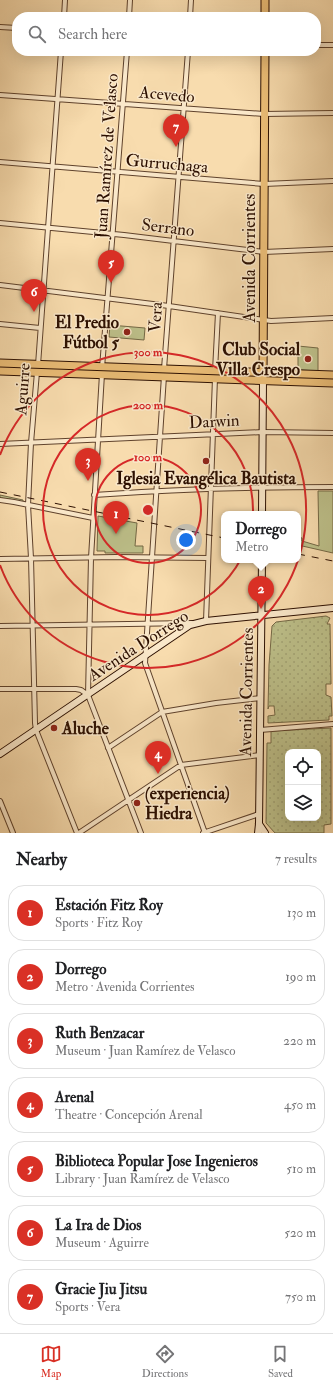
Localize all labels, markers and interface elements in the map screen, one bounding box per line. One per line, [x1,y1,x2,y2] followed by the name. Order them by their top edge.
[12,12,321,56] search box
[26,23,48,45] icon: search
[58,25,127,44] text: Search here
[90,73,124,240] street label: Juan Ramírez de Velasco
[137,82,196,107] street label: Acevedo
[163,114,189,147] pin: 7
[125,149,210,178] street label: Gurruchaga
[239,193,260,323] street label: Avenida Corrientes
[140,214,196,241] street label: Serrano
[98,250,124,283] pin: 5
[21,279,47,312] pin: 6
[144,300,167,333] street label: Vera
[55,312,120,353] place label: El Predio Fútbol 5
[122,327,132,337] marker: El Predio Fútbol 5
[215,339,301,381] place label: Club Social Villa Crespo
[134,345,163,360] text: 300 m
[303,354,313,364] marker: Club Social Villa Crespo
[10,362,35,417] street label: Aguirre
[133,398,164,413] text: 200 m
[188,410,240,433] street label: Darwin
[75,448,101,481] pin: 3
[134,450,163,465] text: 100 m
[201,456,211,466] marker: Iglesia Evangélica Bautista
[116,468,297,490] place label: Iglesia Evangélica Bautista
[103,501,129,534] pin: 1
[141,503,155,517] centre of rings
[221,511,301,563] popup
[235,520,287,539] text: Dorrego
[176,530,196,550] your location
[235,539,268,555] text: Metro
[248,576,274,609] pin: 2
[83,605,192,686] street label: Avenida Dorrego
[235,627,258,758] street label: Avenida Corrientes
[61,718,110,739] place label: Aluche
[49,723,59,733] marker: Aluche
[145,741,171,774] pin: 4
[285,749,321,821] map controls
[285,749,321,785] button: locate
[145,783,230,824] place label: (experiencia) Hiedra
[285,785,321,821] button: layers
[132,798,142,808] marker: (experiencia) Hiedra
[16,849,67,870] text: Nearby
[275,851,317,867] text: 7 results
[55,896,163,915] text: Estación Fitz Roy
[28,905,32,921] text: 1
[287,905,316,921] text: 130 m
[55,915,142,931] text: Sports · Fitz Roy
[55,960,106,979] text: Dorrego
[27,969,33,985] text: 2
[285,969,316,985] text: 190 m
[55,979,195,995] text: Metro · Avenida Corrientes
[55,1024,144,1043] text: Ruth Benzacar
[28,1033,33,1049] text: 3
[283,1033,316,1049] text: 220 m
[55,1043,236,1059] text: Museum · Juan Ramírez de Velasco
[55,1088,94,1107] text: Arenal
[26,1097,34,1113] text: 4
[284,1097,316,1113] text: 450 m
[55,1107,203,1123] text: Theatre · Concepción Arenal
[55,1152,258,1171] text: Biblioteca Popular Jose Ingenieros
[27,1161,33,1177] text: 5
[286,1161,316,1177] text: 510 m
[55,1171,230,1187] text: Library · Juan Ramírez de Velasco
[55,1216,141,1235] text: La Ira de Dios
[27,1225,33,1241] text: 6
[284,1225,316,1241] text: 520 m
[55,1235,149,1251] text: Museum · Aguirre
[55,1280,147,1299] text: Gracie Jiu Jitsu
[27,1289,33,1305] text: 7
[285,1289,316,1305] text: 750 m
[55,1299,120,1315] text: Sports · Vera
[40,1343,62,1380] tab: Map
[142,1343,188,1380] tab: Directions
[268,1343,293,1380] tab: Saved

